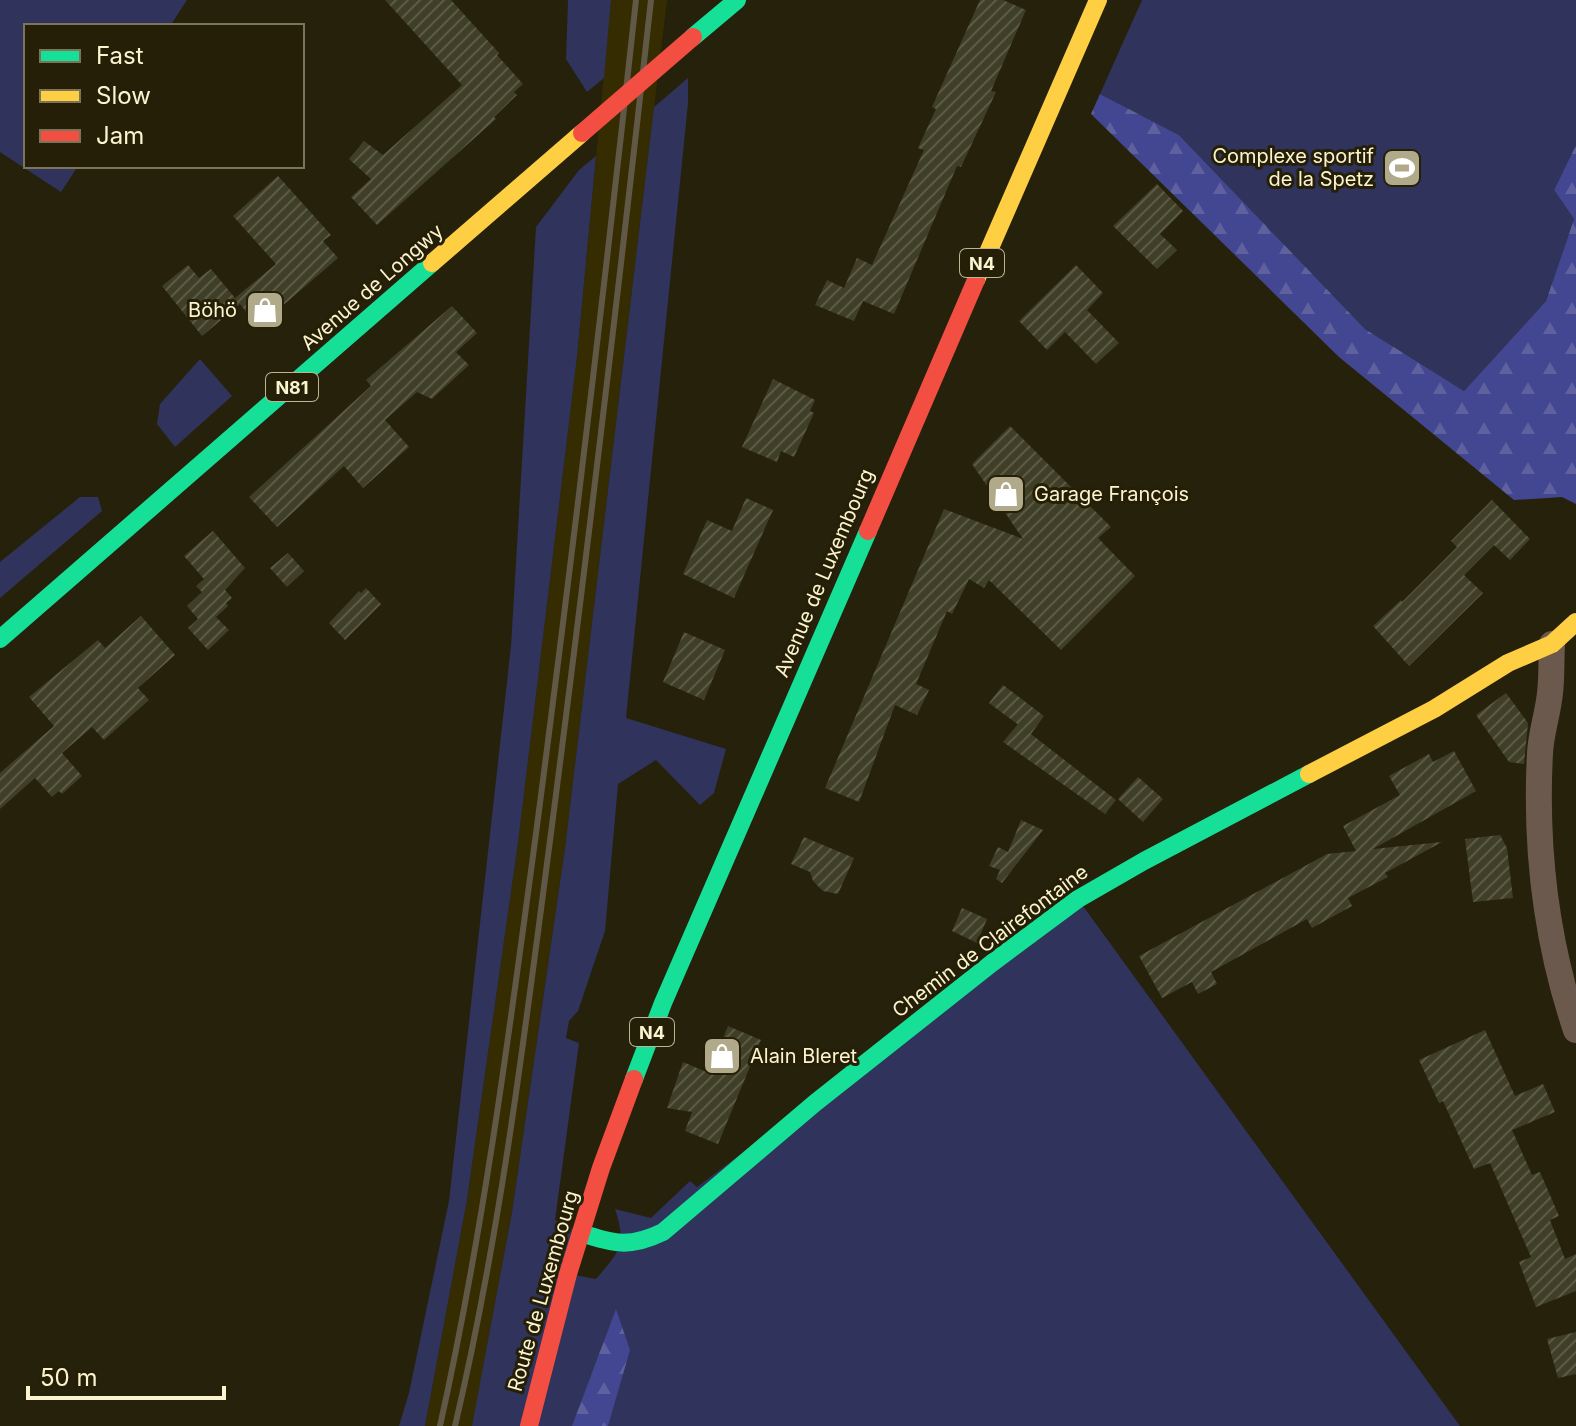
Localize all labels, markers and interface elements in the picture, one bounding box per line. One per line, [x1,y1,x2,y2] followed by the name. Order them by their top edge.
[24,24,304,168] legend
[96,41,144,70] text: Fast
[96,81,151,110] text: Slow
[96,121,144,150] text: Jam
[1212,144,1375,191] place label: Complexe sportif de la Spetz
[1381,147,1423,189] sports icon: Complexe sportif de la Spetz
[296,219,448,355] street label: Avenue de Longwy
[960,249,1004,277] road number: N4
[244,289,286,331] shop icon: Böhö
[188,298,237,322] place label: Böhö
[266,373,318,401] road number: N81
[769,465,879,681] street label: Avenue de Luxembourg
[985,473,1027,515] shop icon: Garage François
[1034,482,1189,506] place label: Garage François
[887,860,1093,1022] street label: Chemin de Clairefontaine
[630,1018,674,1046] road number: N4
[701,1035,743,1077] shop icon: Alain Bleret
[750,1044,858,1068] place label: Alain Bleret
[503,1188,583,1394] street label: Route de Luxembourg
[28,1350,224,1400] scale bar
[40,1363,98,1392] text: 50 m

